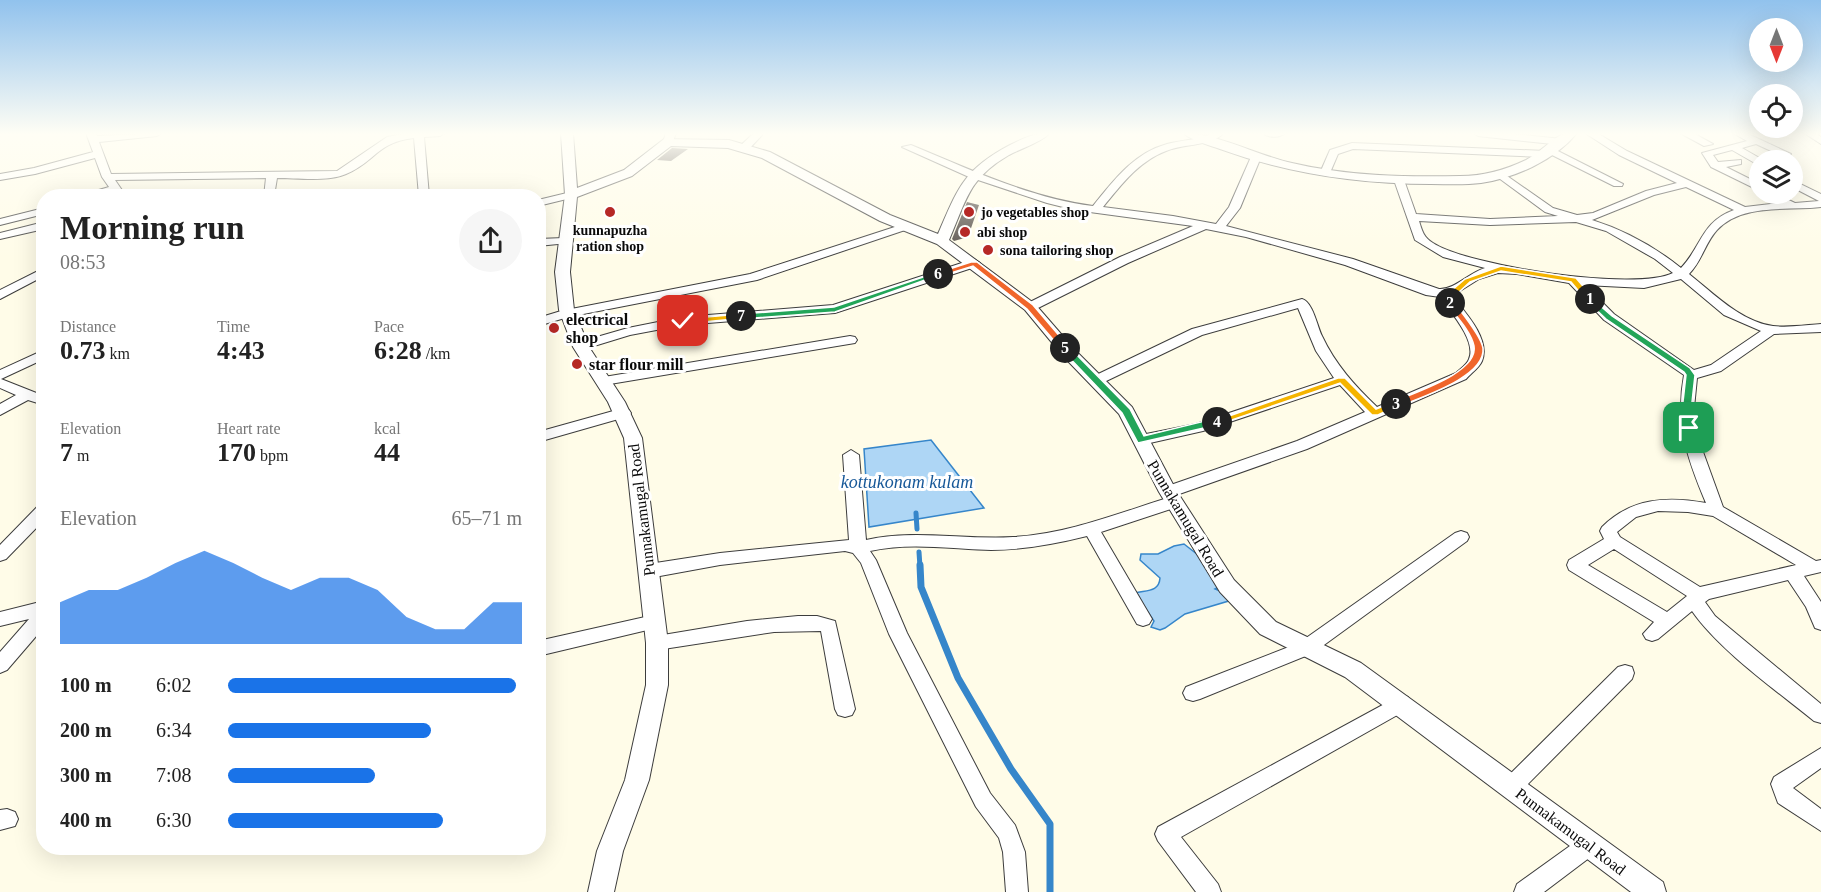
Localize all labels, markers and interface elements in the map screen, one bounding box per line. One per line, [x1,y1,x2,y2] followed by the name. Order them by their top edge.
[1749,18,1803,72] north arrow
[1749,18,1803,204] map controls
[1749,84,1803,138] button: locate
[1749,150,1803,204] button: layers
[603,205,617,219] marker: kunnapuzha ration shop
[962,205,976,219] marker: jo vegetables shop
[980,205,1089,220] place label: jo vegetables shop
[459,209,522,272] button: share
[60,210,244,246] text: Morning run
[573,223,647,254] place label: kunnapuzha ration shop
[958,225,972,239] marker: abi shop
[977,225,1027,240] place label: abi shop
[981,243,995,257] marker: sona tailoring shop
[1000,243,1114,258] place label: sona tailoring shop
[60,251,106,273] text: 08:53
[923,259,953,289] pin: 6
[934,265,942,282] text: 6
[1575,284,1605,314] pin: 1
[1435,288,1465,318] pin: 2
[1586,290,1594,307] text: 1
[1446,294,1454,311] text: 2
[657,295,708,346] pin
[726,301,756,331] pin: 7
[666,304,699,337] icon: check
[737,307,745,324] text: 7
[566,311,629,347] place label: electrical shop
[60,318,116,335] text: Distance
[217,318,250,335] text: Time
[374,318,404,335] text: Pace
[547,321,561,335] marker: electrical shop
[1050,333,1080,363] pin: 5
[60,336,106,365] text: 0.73
[217,336,265,365] text: 4:43
[374,336,422,365] text: 6:28
[1061,339,1069,356] text: 5
[106,345,130,362] text: km
[422,345,451,362] text: /km
[589,356,684,373] place label: star flour mill
[570,357,584,371] marker: star flour mill
[1381,389,1411,419] pin: 3
[1392,395,1400,412] text: 3
[1663,402,1714,453] pin
[1202,407,1232,437] pin: 4
[1672,411,1705,444] icon: arrive
[1213,413,1221,430] text: 4
[60,420,121,437] text: Elevation
[217,420,281,437] text: Heart rate
[374,420,401,437] text: kcal
[60,438,73,467] text: 7
[217,438,256,467] text: 170
[374,438,400,467] text: 44
[625,443,659,577] street label: Punnakamugal Road
[73,447,89,464] text: m
[256,447,288,464] text: bpm
[1143,457,1227,580] street label: Punnakamugal Road
[841,472,973,492] water label: kottukonam kulam
[60,507,137,529] text: Elevation
[451,507,522,529] text: 65–71 m
[60,674,112,696] text: 100 m
[156,674,192,696] text: 6:02
[60,719,112,741] text: 200 m
[156,719,192,741] text: 6:34
[60,764,112,786] text: 300 m
[156,764,192,786] text: 7:08
[1512,785,1629,879] street label: Punnakamugal Road
[60,809,112,831] text: 400 m
[156,809,192,831] text: 6:30

